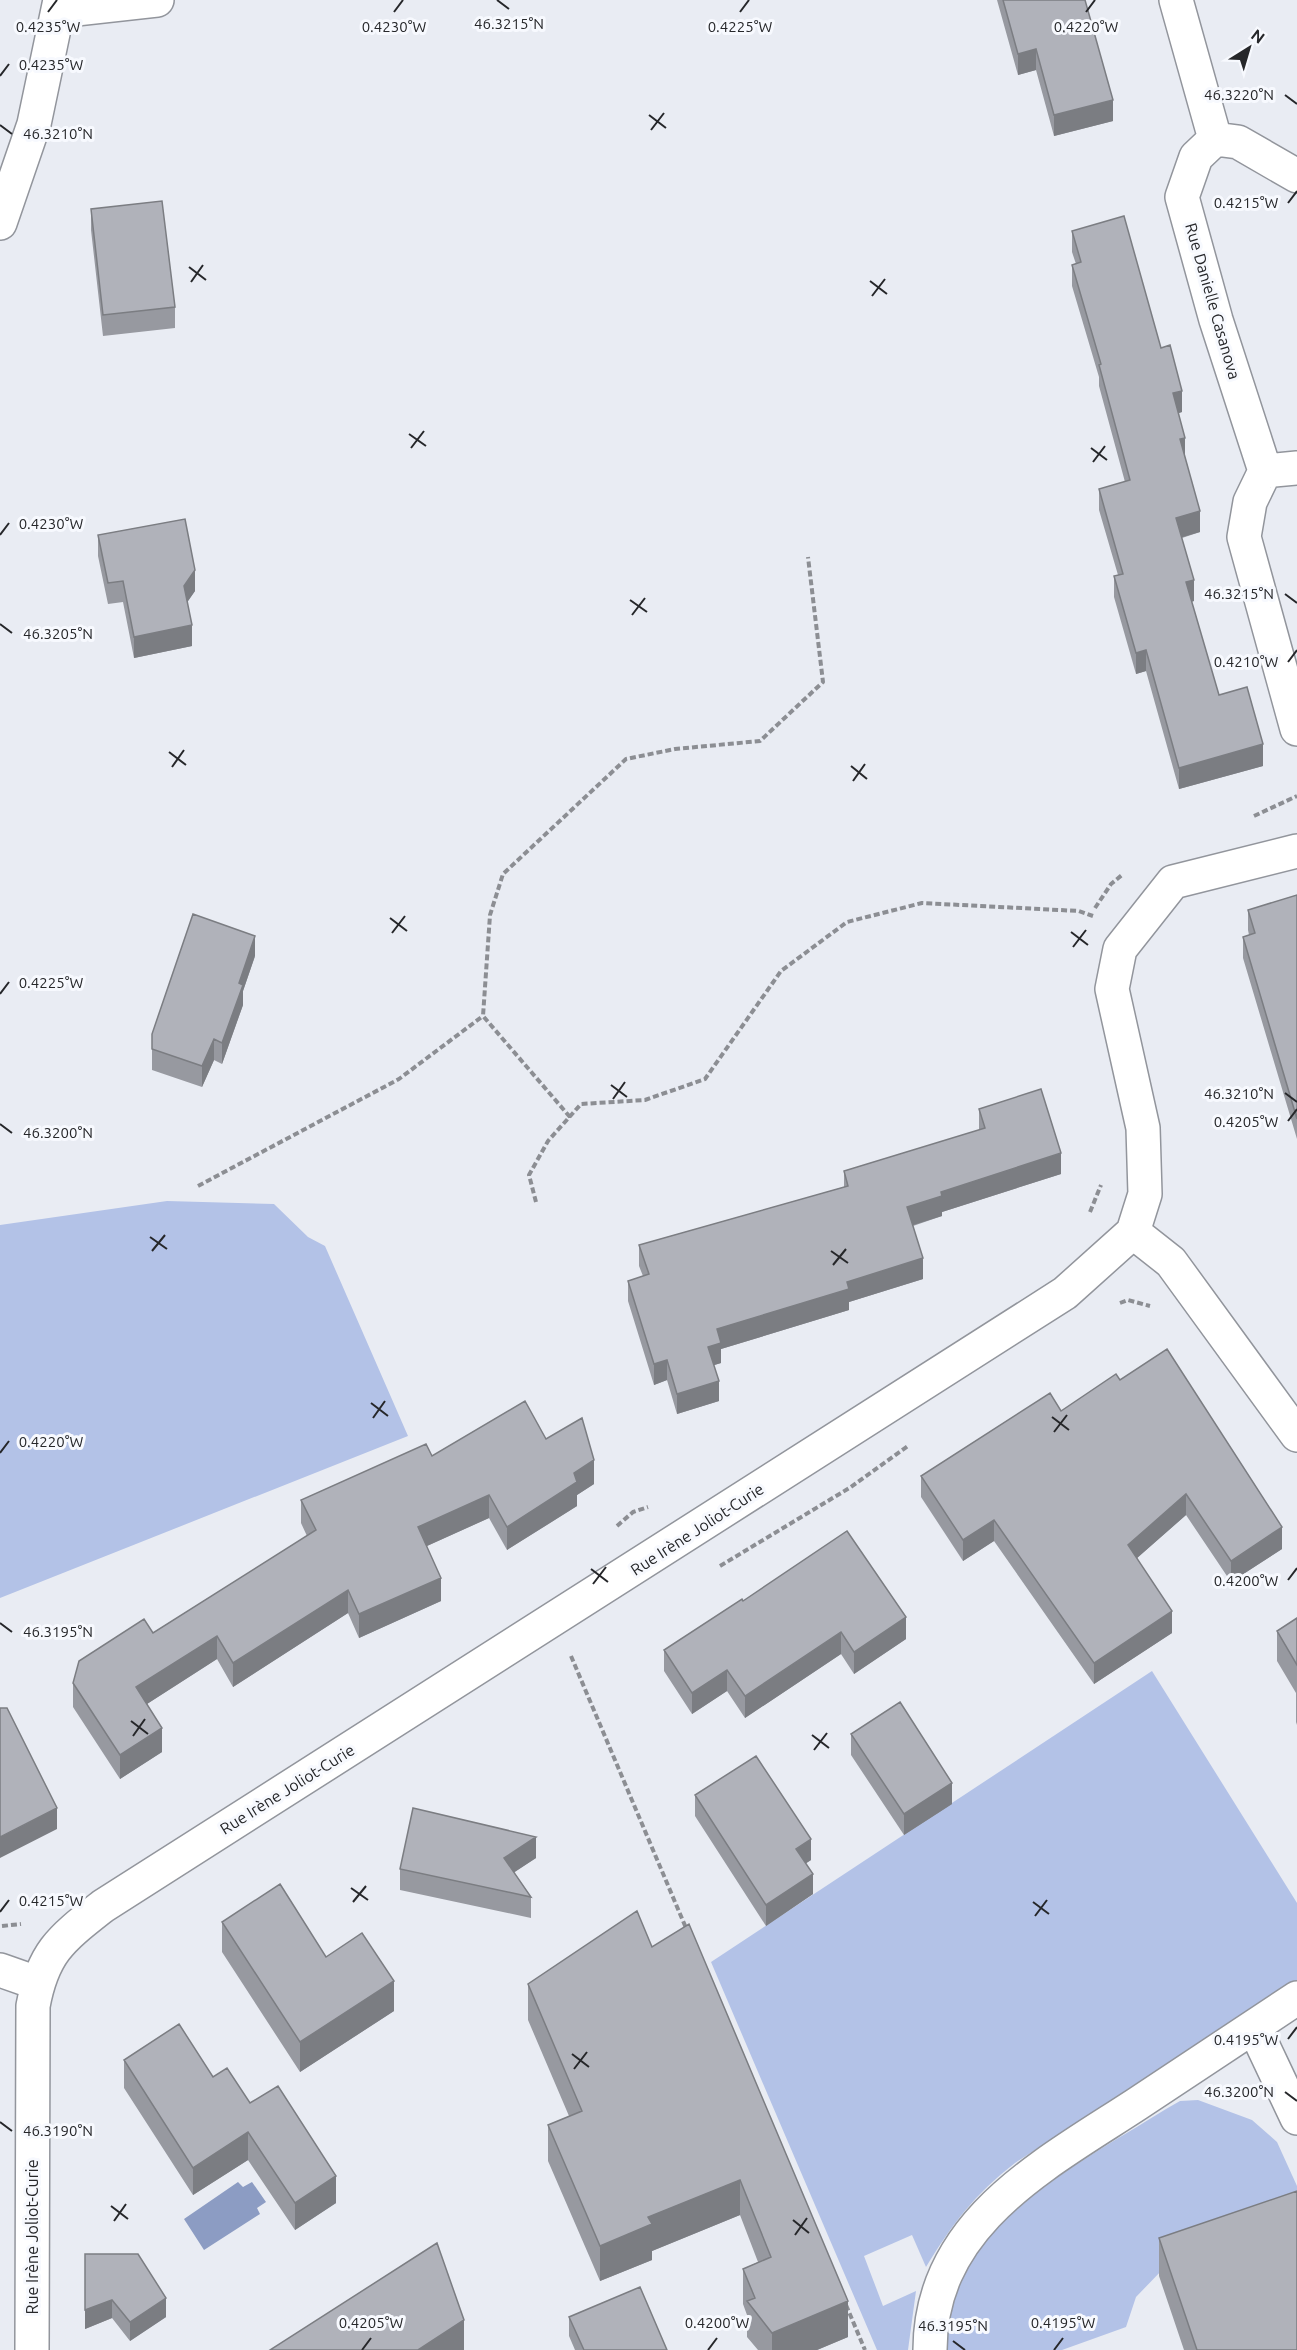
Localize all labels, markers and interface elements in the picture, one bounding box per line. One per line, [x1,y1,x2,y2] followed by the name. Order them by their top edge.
[474,15,544,32] text: 46.3215°N
[16,18,80,35] text: 0.4235°W
[362,18,426,35] text: 0.4230°W
[708,18,772,35] text: 0.4225°W
[1054,18,1118,35] text: 0.4220°W
[1219,18,1279,78] north arrow
[1248,25,1268,47] text: N
[19,56,83,73] text: 0.4235°W
[1204,86,1274,103] text: 46.3220°N
[23,125,93,142] text: 46.3210°N
[1214,194,1278,211] text: 0.4215°W
[1182,221,1244,381] street label: Rue Danielle Casanova
[19,515,83,532] text: 0.4230°W
[1204,585,1274,602] text: 46.3215°N
[23,625,93,642] text: 46.3205°N
[1214,653,1278,670] text: 0.4210°W
[19,974,83,991] text: 0.4225°W
[1204,1085,1274,1102] text: 46.3210°N
[1214,1113,1278,1130] text: 0.4205°W
[23,1124,93,1141] text: 46.3200°N
[19,1433,83,1450] text: 0.4220°W
[627,1479,767,1579] street label: Rue Irène Joliot-Curie
[1214,1572,1278,1589] text: 0.4200°W
[23,1623,93,1640] text: 46.3195°N
[217,1740,357,1838] street label: Rue Irène Joliot-Curie
[19,1892,83,1909] text: 0.4215°W
[1214,2031,1278,2048] text: 0.4195°W
[1204,2083,1274,2100] text: 46.3200°N
[23,2122,93,2139] text: 46.3190°N
[23,2160,41,2315] street label: Rue Irène Joliot-Curie
[339,2314,403,2331] text: 0.4205°W
[685,2314,749,2331] text: 0.4200°W
[1031,2314,1095,2331] text: 0.4195°W
[918,2317,988,2334] text: 46.3195°N

